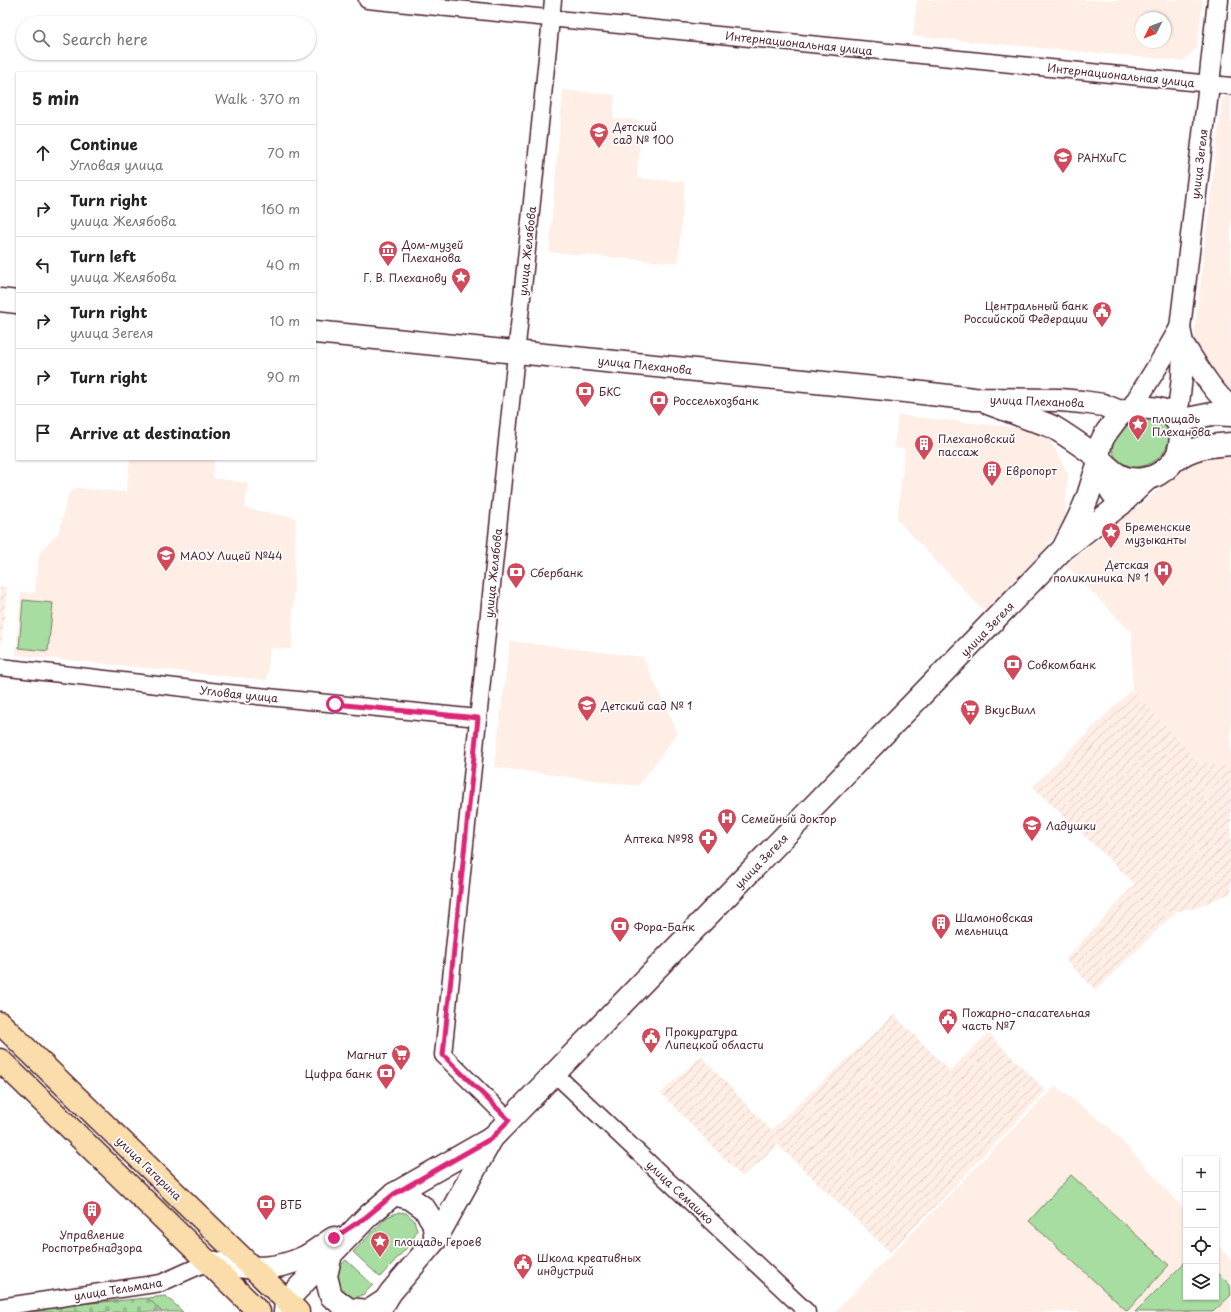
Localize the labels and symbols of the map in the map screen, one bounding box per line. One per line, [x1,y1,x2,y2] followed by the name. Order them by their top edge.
[1135,12,1171,48] north arrow
[725,27,874,59] street label: Интернациональная улица
[1047,59,1196,91] street label: Интернациональная улица
[612,118,674,148] place label: Детский сад № 100
[588,121,610,149] school or university icon: Детский сад № 100
[1186,128,1212,200] street label: улица Зегеля
[1052,146,1074,174] school or university icon: РАНХиГС
[1077,149,1127,166] place label: РАНХиГС
[514,205,540,297] street label: улица Желябова
[401,236,464,266] place label: Дом-музей Плеханова
[377,239,399,267] museum icon: Дом-музей Плеханова
[450,266,472,294] place icon: Г. В. Плеханову
[363,269,447,286] place label: Г. В. Плеханову
[964,297,1088,327] place label: Центральный банк Российской Федерации
[1091,300,1113,328] public building icon: Центральный банк Российской Федерации
[597,352,693,378] street label: улица Плеханова
[574,380,596,408] bank icon: БКС
[599,383,621,400] place label: БКС
[648,389,670,417] bank icon: Россельхозбанк
[989,391,1085,411] street label: улица Плеханова
[673,392,759,409] place label: Россельхозбанк
[1152,410,1211,440] place label: площадь Плеханова
[1127,413,1149,441] place icon: площадь Плеханова
[938,430,1015,460] place label: Плехановский пассаж
[913,433,935,461] building icon: Плехановский пассаж
[981,459,1003,487] building icon: Европорт
[1006,462,1057,479] place label: Европорт
[1125,518,1191,548] place label: Бременские музыканты
[1100,521,1122,549] place icon: Бременские музыканты
[480,527,506,619] street label: улица Желябова
[155,544,177,572] school or university icon: МАОУ Лицей №44
[180,547,283,564] place label: МАОУ Лицей №44
[1053,556,1149,586] place label: Детская поликлиника № 1
[1152,559,1174,587] hospital icon: Детская поликлиника № 1
[505,561,527,589] bank icon: Сбербанк
[530,564,584,581] place label: Сбербанк
[956,598,1018,660] street label: улица Зегеля
[1002,653,1024,681] bank icon: Совкомбанк
[1027,656,1096,673] place label: Совкомбанк
[199,681,279,707] street label: Угловая улица
[576,694,598,722] school or university icon: Детский сад № 1
[326,695,344,713] route start
[600,697,692,714] place label: Детский сад № 1
[959,698,981,726] supermarket icon: ВкусВилл
[984,701,1036,718] place label: ВкусВилл
[716,807,738,835] hospital icon: Семейный доктор
[741,810,836,827] place label: Семейный доктор
[1021,814,1043,842] school or university icon: Ладушки
[1046,817,1096,834] place label: Ладушки
[697,827,719,855] pharmacy icon: Аптека №98
[624,830,694,847] place label: Аптека №98
[730,830,792,892] street label: улица Зегеля
[955,909,1033,939] place label: Шамоновская мельница
[930,912,952,940] building icon: Шамоновская мельница
[609,915,631,943] bank icon: Фора-Банк
[634,918,695,935] place label: Фора-Банк
[962,1004,1090,1034] place label: Пожарно-спасательная часть №7
[937,1007,959,1035] public building icon: Пожарно-спасательная часть №7
[665,1023,764,1053] place label: Прокуратура Липецкой области
[640,1026,662,1054] public building icon: Прокуратура Липецкой области
[390,1043,412,1071] supermarket icon: Магнит
[347,1046,388,1063] place label: Магнит
[375,1062,397,1090] bank icon: Цифра банк
[305,1065,372,1082] place label: Цифра банк
[112,1132,186,1204] street label: улица Гагарина
[642,1156,718,1228] street label: улица Семашко
[255,1193,277,1221] bank icon: ВТБ
[280,1196,302,1213] place label: ВТБ
[81,1199,103,1227] building icon: Управление Роспотребнадзора
[42,1226,142,1256] place label: Управление Роспотребнадзора
[325,1229,343,1247] route end
[369,1230,391,1258] place icon: площадь Героев
[394,1233,482,1250] place label: площадь Героев
[537,1249,641,1279] place label: Школа креативных индустрий
[512,1252,534,1280] public building icon: Школа креативных индустрий
[72,1274,164,1304] street label: улица Тельмана

